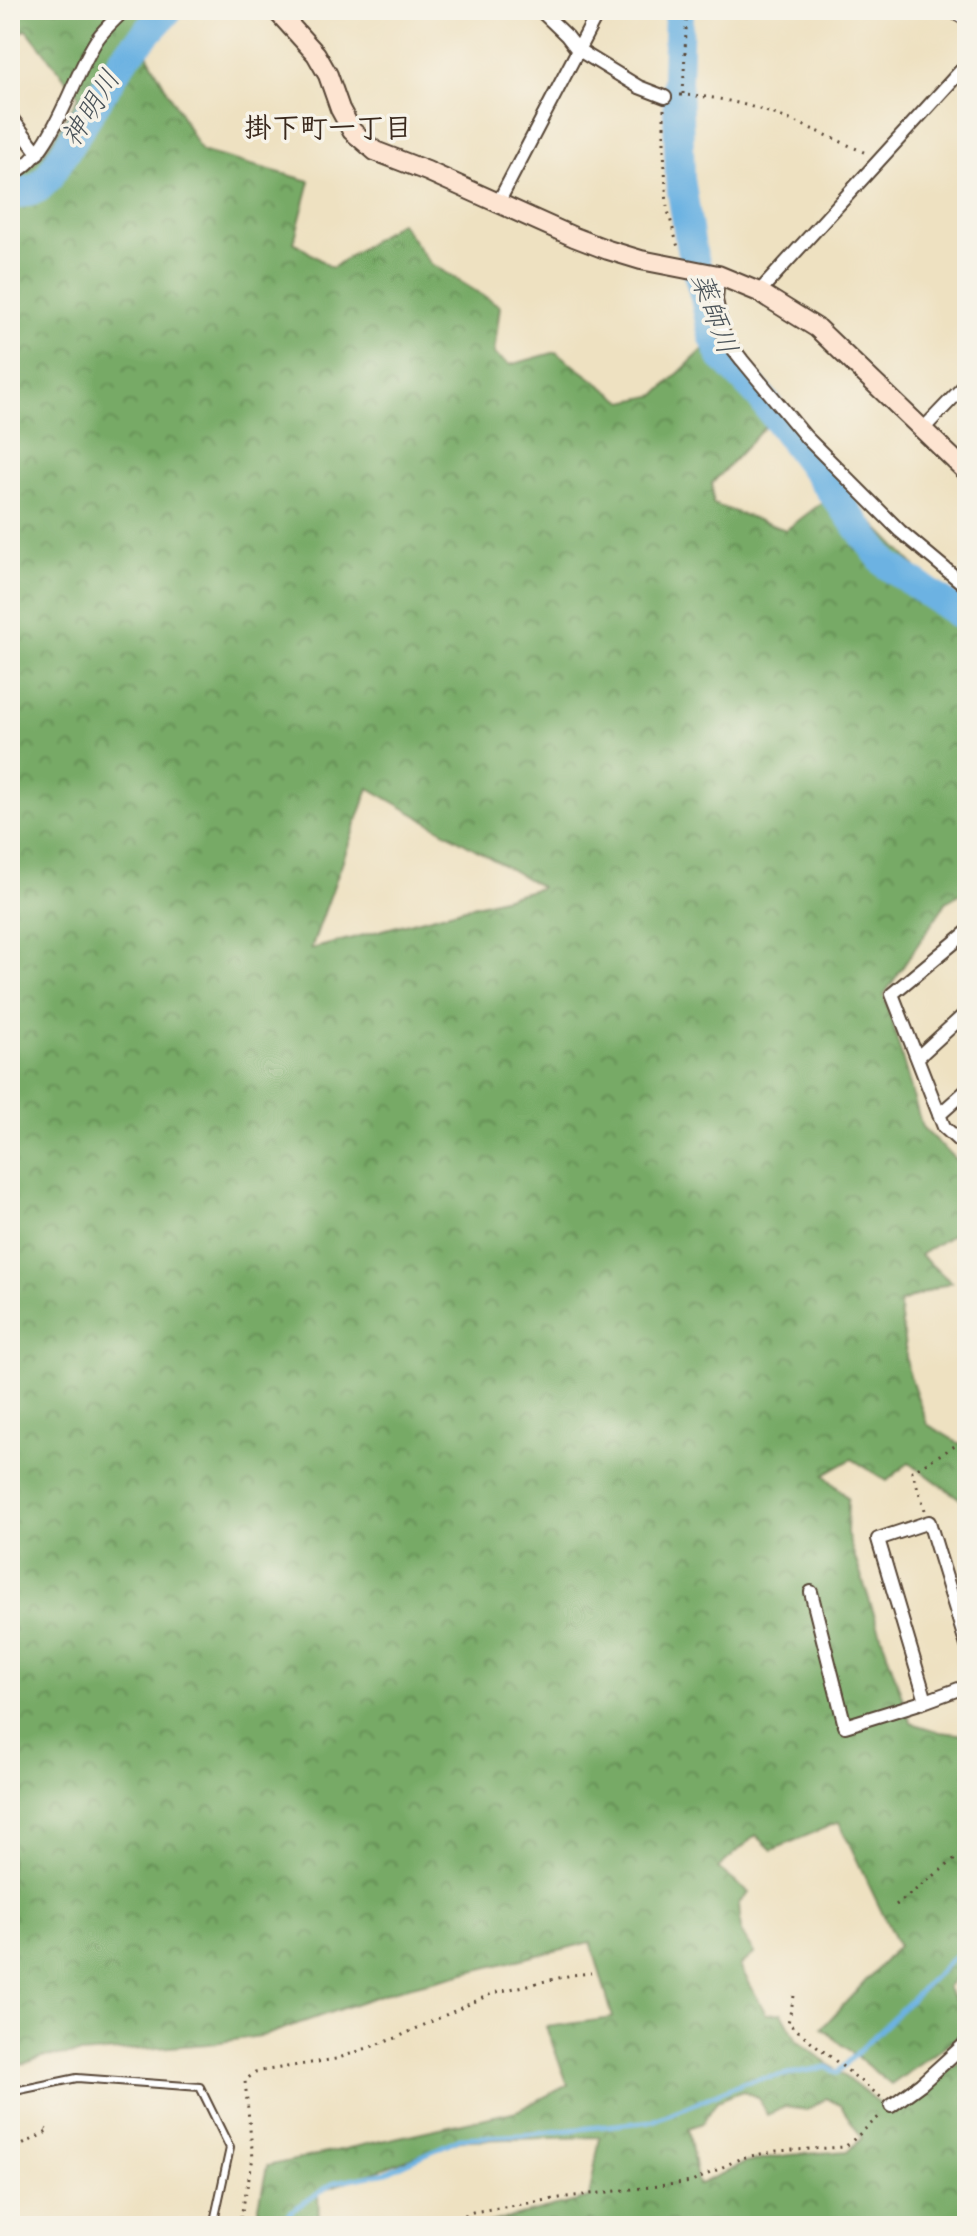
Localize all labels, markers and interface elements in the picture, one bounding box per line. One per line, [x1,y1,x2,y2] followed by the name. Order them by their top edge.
[51,61,133,157] water label: 神明川
[244,107,412,152] district label: 掛下町一丁目
[677,267,749,361] water label: 薬師川

